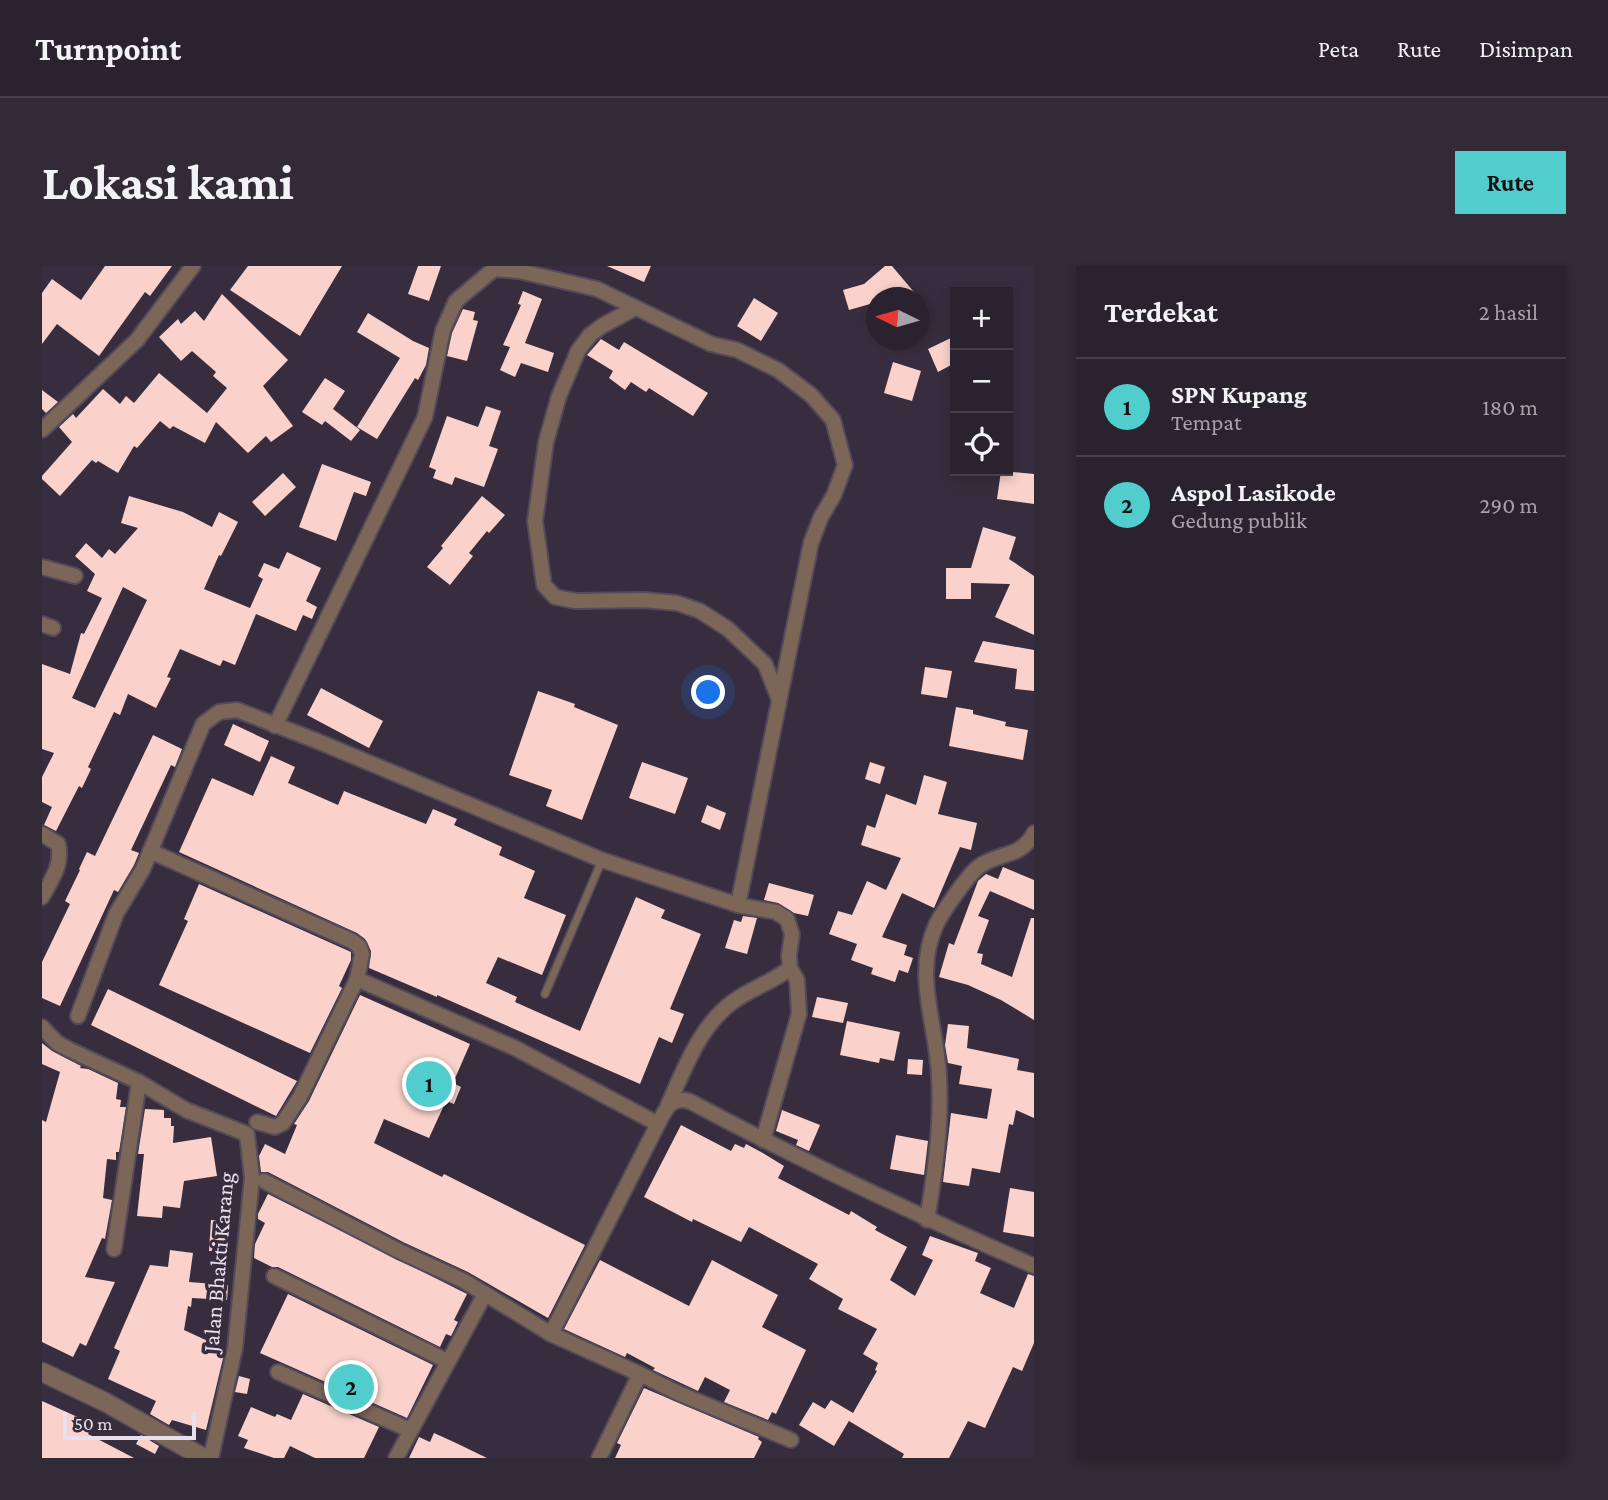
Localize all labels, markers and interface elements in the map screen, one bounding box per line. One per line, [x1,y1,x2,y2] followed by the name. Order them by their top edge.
[35,30,181,67] text: Turnpoint
[1318,35,1359,62] text: Peta
[1397,35,1441,62] text: Rute
[1479,35,1573,62] text: Disimpan
[1455,151,1566,214] button: Rute
[42,155,294,210] text: Lokasi kami
[866,287,929,350] north arrow
[950,287,1013,476] map controls
[950,287,1013,350] button: +
[1104,295,1218,328] text: Terdekat
[1479,299,1538,325] text: 2 hasil
[950,350,1013,413] button: −
[1171,380,1307,409] text: SPN Kupang
[1123,394,1131,420] text: 1
[1482,394,1538,420] text: 180 m
[1171,409,1242,435] text: Tempat
[950,413,1013,476] button: locate
[1171,478,1336,507] text: Aspol Lasikode
[1121,492,1133,518] text: 2
[1480,492,1538,518] text: 290 m
[1171,507,1307,533] text: Gedung publik
[691,675,725,709] your location
[406,1058,452,1110] pin: 1
[197,1171,239,1355] street label: Jalan Bhakti Karang
[328,1361,374,1413] pin: 2
[63,1409,196,1441] scale bar
[74,1413,113,1434] text: 50 m

